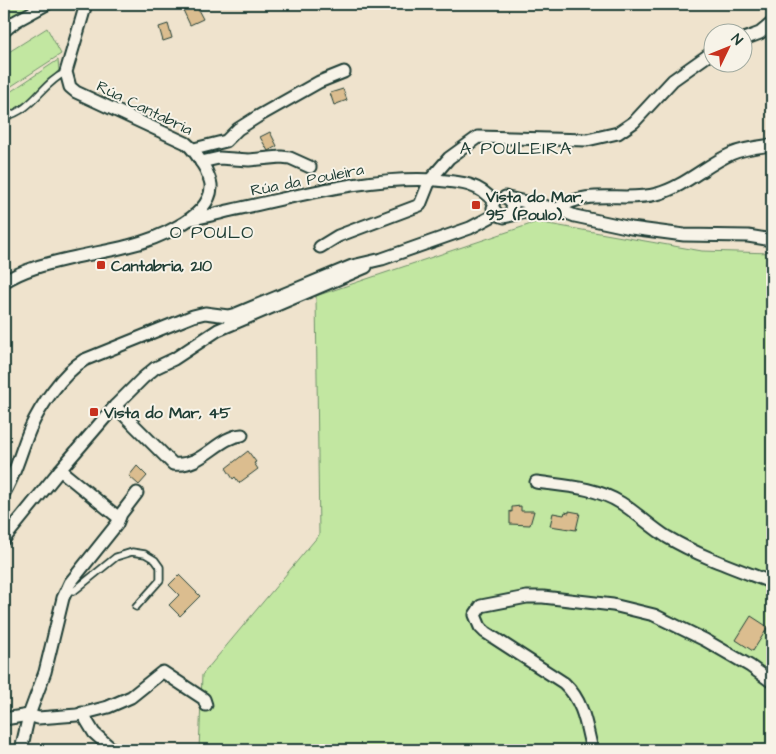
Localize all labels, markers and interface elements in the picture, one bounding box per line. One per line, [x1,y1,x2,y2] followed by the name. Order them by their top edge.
[704,22,754,72] north arrow
[726,30,747,50] text: N
[93,75,196,141] street label: Rúa Cantabria
[460,136,572,161] district label: A POULEIRA
[249,158,366,202] street label: Rúa da Pouleira
[485,186,584,226] place label: Vista do Mar, 95 (Poulo).
[470,199,482,211] marker: Vista do Mar, 95 (Poulo).
[170,220,254,245] district label: O POULO
[111,255,212,277] place label: Cantabria, 210
[95,259,107,271] marker: Cantabria, 210
[103,402,231,424] place label: Vista do Mar, 45
[88,406,100,418] marker: Vista do Mar, 45

